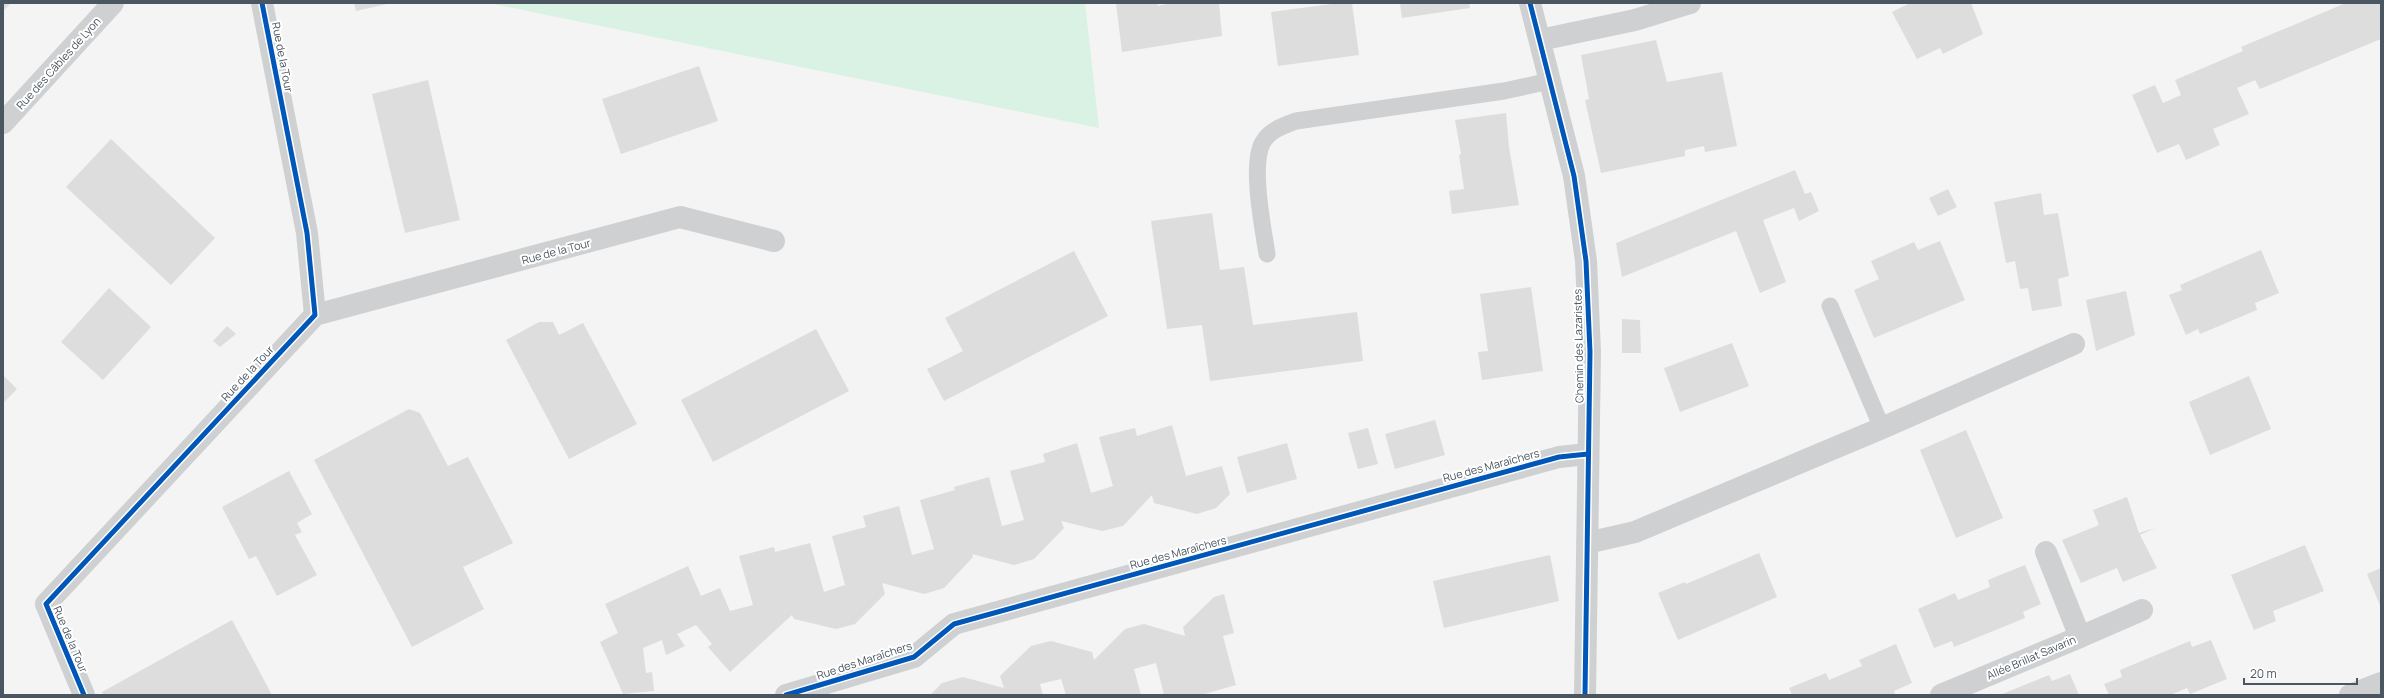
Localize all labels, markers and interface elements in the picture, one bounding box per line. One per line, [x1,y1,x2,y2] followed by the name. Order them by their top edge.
[13,14,103,112] street label: Rue des Câbles de Lyon
[269,21,297,93] street label: Rue de la Tour
[520,235,592,267] street label: Rue de la Tour
[1570,289,1586,403] street label: Chemin des Lazaristes
[217,342,277,404] street label: Rue de la Tour
[1441,445,1541,485] street label: Rue des Maraîchers
[1128,532,1228,572] street label: Rue des Maraîchers
[50,603,92,675] street label: Rue de la Tour
[1984,631,2078,683] street label: Allée Brillat Savarin
[814,637,914,682] street label: Rue des Maraîchers
[2244,660,2357,686] scale bar
[2250,665,2277,682] text: 20 m

